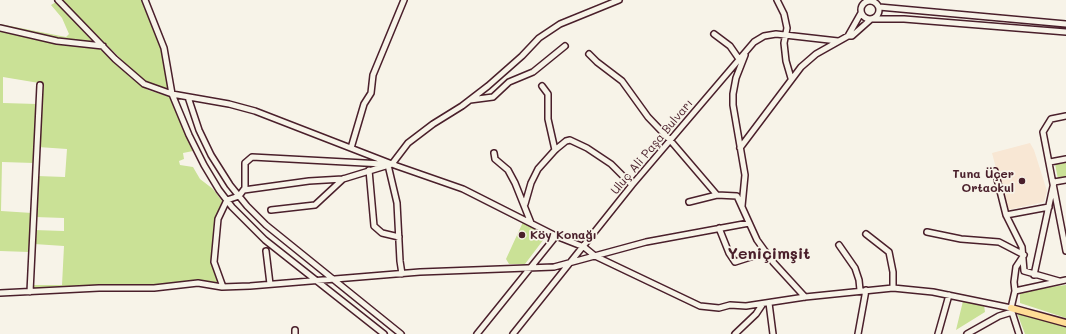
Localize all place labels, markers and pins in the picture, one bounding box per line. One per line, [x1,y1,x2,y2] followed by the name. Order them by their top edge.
[952,167,1014,195] place label: Tuna Üçer Ortaokul
[1017,176,1027,186] marker: Tuna Üçer Ortaokul
[530,228,597,242] place label: Köy Konağı
[517,230,527,240] marker: Köy Konağı

